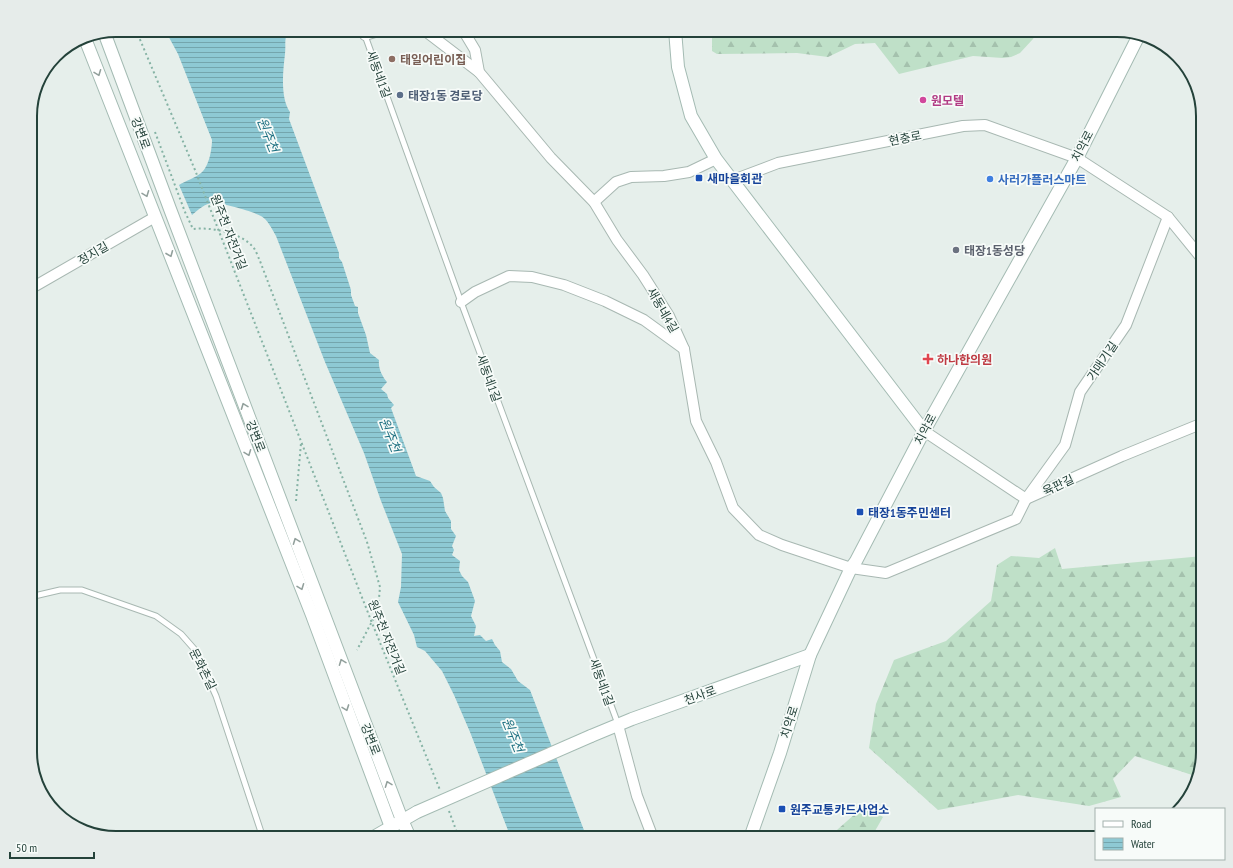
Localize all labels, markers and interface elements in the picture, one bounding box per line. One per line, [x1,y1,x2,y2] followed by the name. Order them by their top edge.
[363,48,395,100] street label: 새동네1길
[400,52,466,67] place label: 태일어린이집
[387,54,397,64] marker: 태일어린이집
[94,69,102,76] one-way arrow
[408,88,482,103] place label: 태장1동 경로당
[395,90,405,100] marker: 태장1동 경로당
[931,93,964,108] place label: 원모텔
[918,95,928,105] marker: 원모텔
[128,115,154,151] street label: 강변로
[253,115,283,156] water label: 원주천
[887,127,923,149] street label: 현충로
[1068,128,1096,164] street label: 치악로
[707,171,762,186] place label: 새마을회관
[998,172,1086,187] place label: 사러가플러스마트
[694,173,704,183] marker: 새마을회관
[985,174,995,184] marker: 사러가플러스마트
[141,189,149,197] one-way arrow
[208,192,250,272] street label: 원주천 자전거길
[75,238,111,268] street label: 정지길
[964,243,1025,258] place label: 태장1동성당
[951,245,961,255] marker: 태장1동성당
[165,250,173,257] one-way arrow
[644,285,682,335] street label: 새동네4길
[1083,338,1121,384] street label: 가매기길
[473,352,505,404] street label: 새동네1길
[937,352,992,367] place label: 하나한의원
[922,353,934,365] marker: 하나한의원
[241,403,249,410] one-way arrow
[911,411,939,447] street label: 치악로
[375,415,405,456] water label: 원주천
[243,418,269,454] street label: 강변로
[243,448,251,456] one-way arrow
[1040,471,1076,499] street label: 육판길
[868,505,951,520] place label: 태장1동주민센터
[855,507,865,517] marker: 태장1동주민센터
[292,537,300,544] one-way arrow
[296,583,304,590] one-way arrow
[365,597,409,677] street label: 원주천 자전거길
[186,646,220,692] street label: 문화촌길
[586,656,618,708] street label: 새동네1길
[338,659,346,666] one-way arrow
[682,682,718,708] street label: 천사로
[777,704,801,740] street label: 치악로
[342,705,350,712] one-way arrow
[498,715,528,756] water label: 원주천
[358,721,384,757] street label: 강변로
[385,780,393,787] one-way arrow
[790,802,889,817] place label: 원주교통카드사업소
[777,804,787,814] marker: 원주교통카드사업소
[1095,808,1225,860] legend
[1131,816,1151,831] text: Road
[10,834,94,860] scale bar
[1131,836,1156,851] text: Water
[16,840,37,855] text: 50 m

